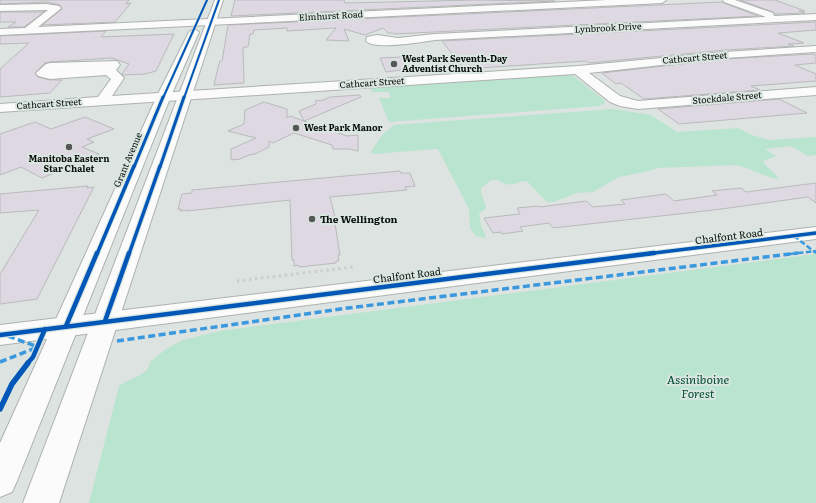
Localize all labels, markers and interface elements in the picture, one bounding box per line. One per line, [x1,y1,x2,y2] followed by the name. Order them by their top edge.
[298,6,364,24] street label: Elmhurst Road
[574,18,642,36] street label: Lynbrook Drive
[662,47,728,67] street label: Cathcart Street
[402,51,508,75] place label: West Park Seventh-Day Adventist Church
[389,59,399,69] marker: West Park Seventh-Day Adventist Church
[339,73,405,91] street label: Cathcart Street
[692,87,762,107] street label: Stockdale Street
[16,94,82,112] street label: Cathcart Street
[304,120,383,134] place label: West Park Manor
[291,123,301,133] marker: West Park Manor
[109,130,145,189] street label: Grant Avenue
[64,142,74,152] marker: Manitoba Eastern Star Chalet
[29,151,110,175] place label: Manitoba Eastern Star Chalet
[320,211,398,226] place label: The Wellington
[307,214,317,224] marker: The Wellington
[694,224,764,247] street label: Chalfont Road
[372,263,442,286] street label: Chalfont Road
[667,370,730,402] park label: Assiniboine Forest

